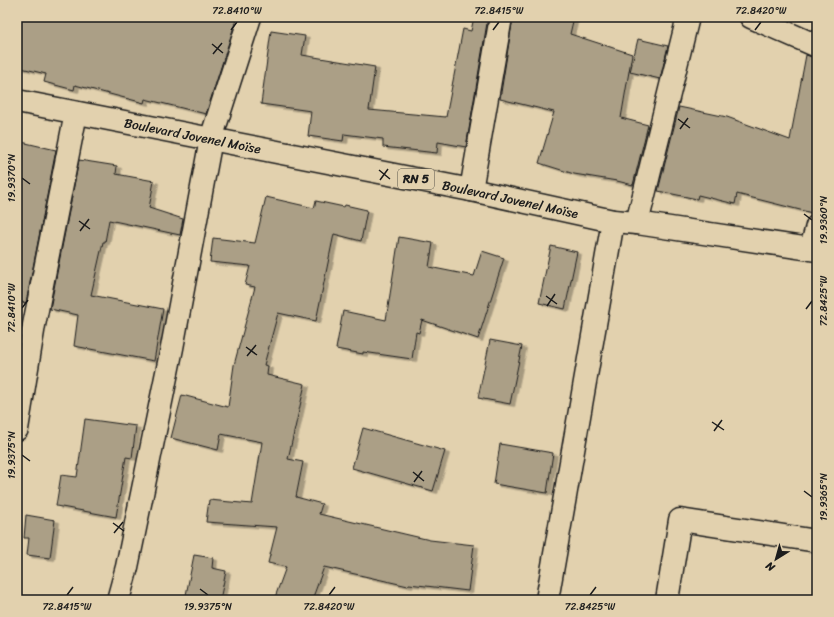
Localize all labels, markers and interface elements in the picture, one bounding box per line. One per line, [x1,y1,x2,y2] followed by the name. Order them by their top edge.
[212,2,262,20] text: 72.8410°W
[474,2,524,20] text: 72.8415°W
[736,2,787,20] text: 72.8420°W
[122,111,263,161] street label: Boulevard Jovenel Moïse
[3,154,21,202] text: 19.9370°N
[398,169,434,189] road number: RN 5
[440,174,581,225] street label: Boulevard Jovenel Moïse
[815,196,833,244] text: 19.9360°N
[815,275,833,326] text: 72.8425°W
[3,283,21,333] text: 72.8410°W
[3,431,21,479] text: 19.9375°N
[815,473,833,521] text: 19.9365°N
[756,539,796,579] north arrow
[761,556,780,577] text: N
[42,598,92,616] text: 72.8415°W
[184,598,232,616] text: 19.9375°N
[304,598,355,616] text: 72.8420°W
[565,598,616,616] text: 72.8425°W

